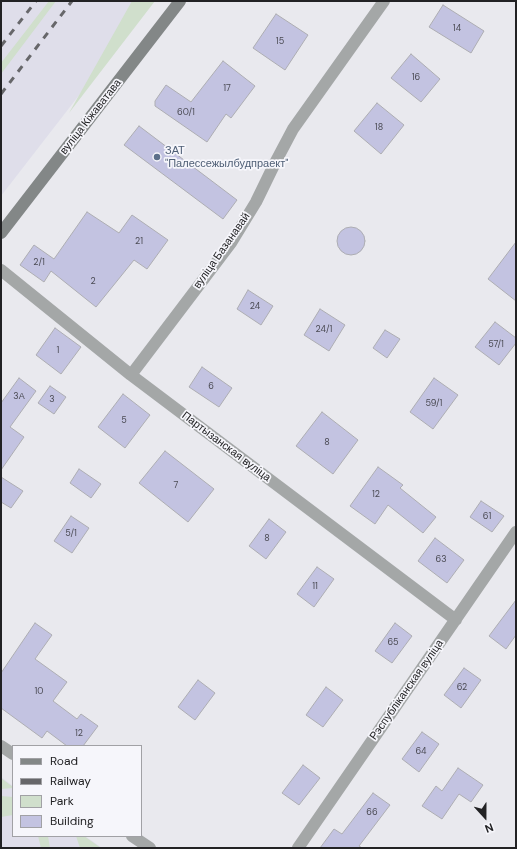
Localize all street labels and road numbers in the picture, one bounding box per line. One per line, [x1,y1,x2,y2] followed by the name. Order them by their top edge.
[58,77,124,157] street label: вуліца Кіжаватава
[191,211,253,291] street label: вуліца Базанавай
[179,409,273,485] street label: Партызанская вуліца
[367,637,447,743] street label: Рэспубліканская вуліца

